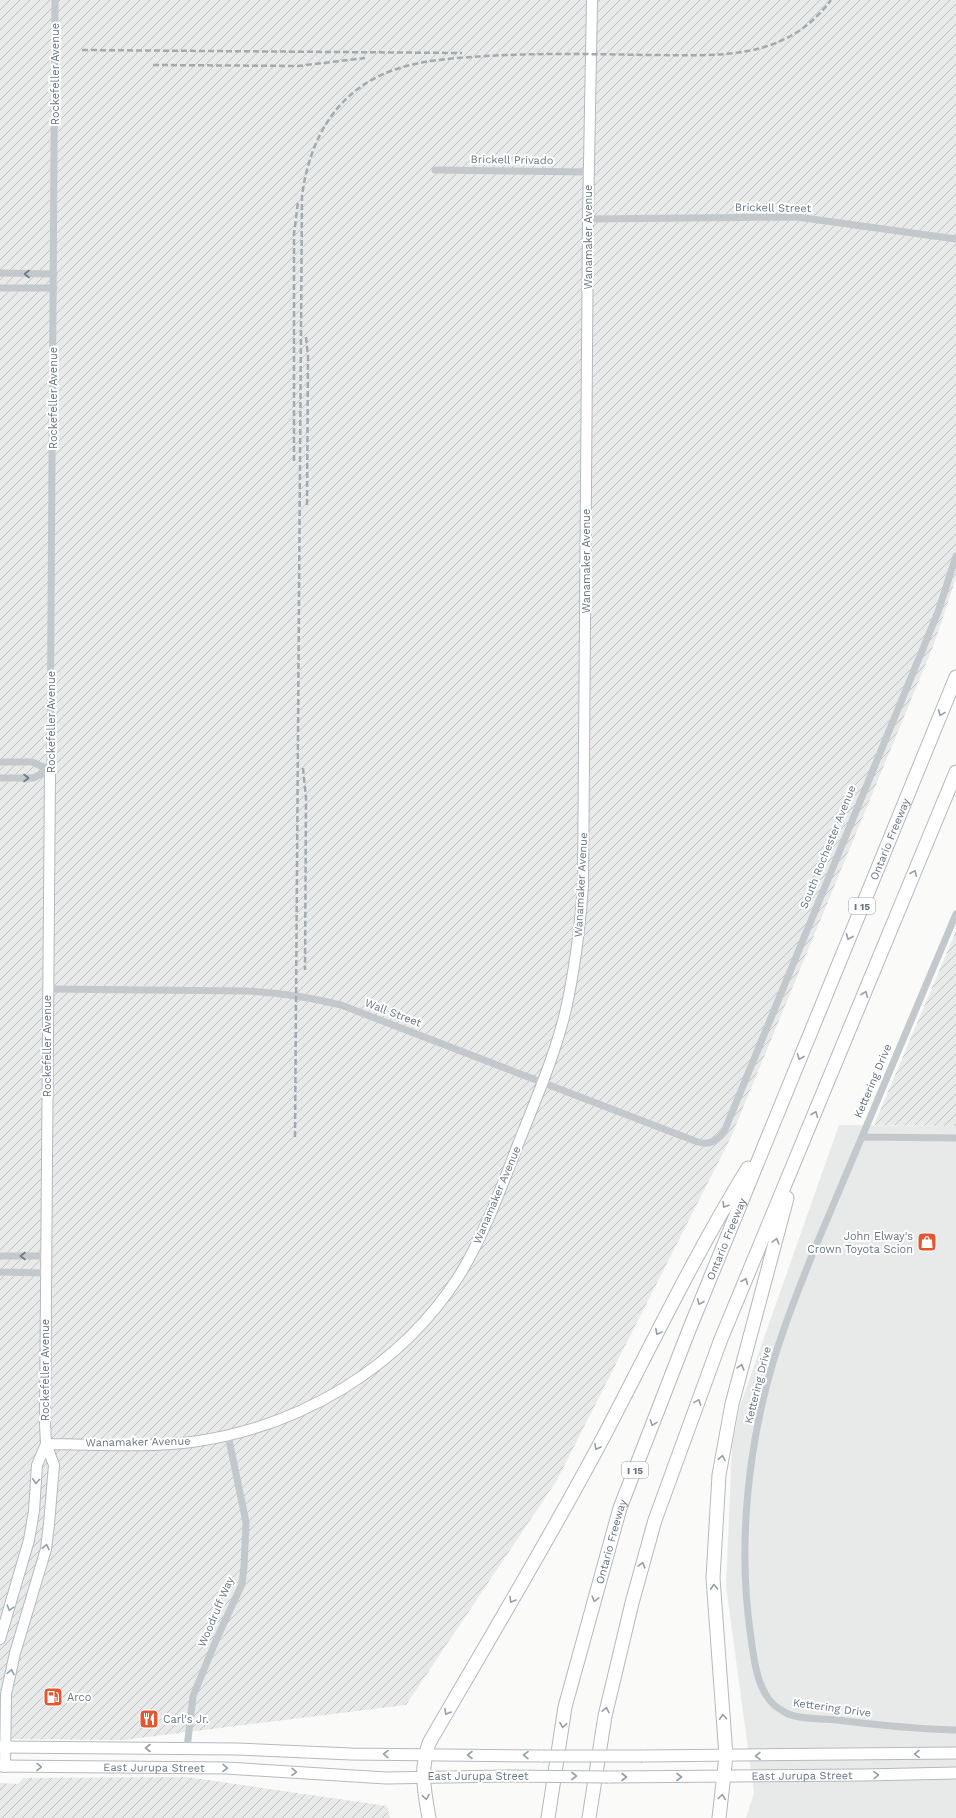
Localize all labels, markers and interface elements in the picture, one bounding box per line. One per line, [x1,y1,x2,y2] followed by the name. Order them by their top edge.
[49,23,62,125] street label: Rockefeller Avenue
[471,153,553,167] street label: Brickell Privado
[582,185,595,289] street label: Wanamaker Avenue
[735,201,812,215] street label: Brickell Street
[24,270,30,278] one-way arrow
[47,347,60,449] street label: Rockefeller Avenue
[580,509,593,613] street label: Wanamaker Avenue
[45,671,58,773] street label: Rockefeller Avenue
[938,708,946,716] one-way arrow
[23,774,29,782] one-way arrow
[797,783,859,911] street label: South Rochester Avenue
[867,796,912,882] street label: Ontario Freeway
[572,832,590,938] street label: Wanamaker Avenue
[910,870,918,877] one-way arrow
[849,898,875,914] road number: I 15
[846,932,854,940] one-way arrow
[860,990,868,997] one-way arrow
[41,995,54,1097] street label: Rockefeller Avenue
[363,996,423,1030] street label: Wall Street
[852,1042,894,1120] street label: Kettering Drive
[796,1053,804,1060] one-way arrow
[810,1110,818,1118] one-way arrow
[471,1144,523,1246] street label: Wanamaker Avenue
[704,1196,749,1282] street label: Ontario Freeway
[722,1201,730,1208] one-way arrow
[807,1230,913,1256] place label: John Elway's Crown Toyota Scion
[916,1231,938,1253] shop icon: John Elway's Crown Toyota Scion
[771,1238,779,1244] one-way arrow
[20,1252,26,1260] one-way arrow
[740,1278,748,1286] one-way arrow
[697,1298,705,1305] one-way arrow
[39,1319,52,1421] street label: Rockefeller Avenue
[655,1328,663,1335] one-way arrow
[742,1345,774,1425] street label: Kettering Drive
[736,1363,745,1370] one-way arrow
[693,1399,701,1406] one-way arrow
[650,1419,658,1426] one-way arrow
[85,1435,191,1449] street label: Wanamaker Avenue
[595,1443,602,1450] one-way arrow
[717,1455,726,1461] one-way arrow
[622,1462,648,1478] road number: I 15
[32,1478,41,1484] one-way arrow
[593,1497,629,1585] street label: Ontario Freeway
[41,1544,49,1550] one-way arrow
[638,1562,646,1568] one-way arrow
[195,1575,237,1649] street label: Woodruff Way
[709,1584,718,1590] one-way arrow
[510,1596,517,1603] one-way arrow
[591,1596,600,1603] one-way arrow
[6,1604,14,1611] one-way arrow
[6,1669,14,1675] one-way arrow
[42,1686,64,1708] fuel station icon: Arco
[67,1691,91,1704] place label: Arco
[792,1696,872,1720] street label: Kettering Drive
[602,1707,610,1714] one-way arrow
[138,1708,160,1730] restaurant icon: Carl's Jr.
[444,1708,451,1715] one-way arrow
[163,1713,209,1726] place label: Carl's Jr.
[719,1714,728,1720] one-way arrow
[559,1722,568,1728] one-way arrow
[145,1744,151,1752] one-way arrow
[383,1750,389,1758] one-way arrow
[914,1750,920,1758] one-way arrow
[467,1751,473,1759] one-way arrow
[523,1751,529,1759] one-way arrow
[755,1751,761,1760] one-way arrow
[103,1760,205,1774] street label: East Jurupa Street
[36,1763,42,1771] one-way arrow
[222,1764,228,1772] one-way arrow
[291,1767,297,1776] one-way arrow
[751,1769,853,1782] street label: East Jurupa Street
[427,1770,529,1783] street label: East Jurupa Street
[873,1771,879,1779] one-way arrow
[571,1772,577,1780] one-way arrow
[621,1773,627,1781] one-way arrow
[676,1773,682,1781] one-way arrow
[421,1794,430,1800] one-way arrow
[717,1794,726,1800] one-way arrow

